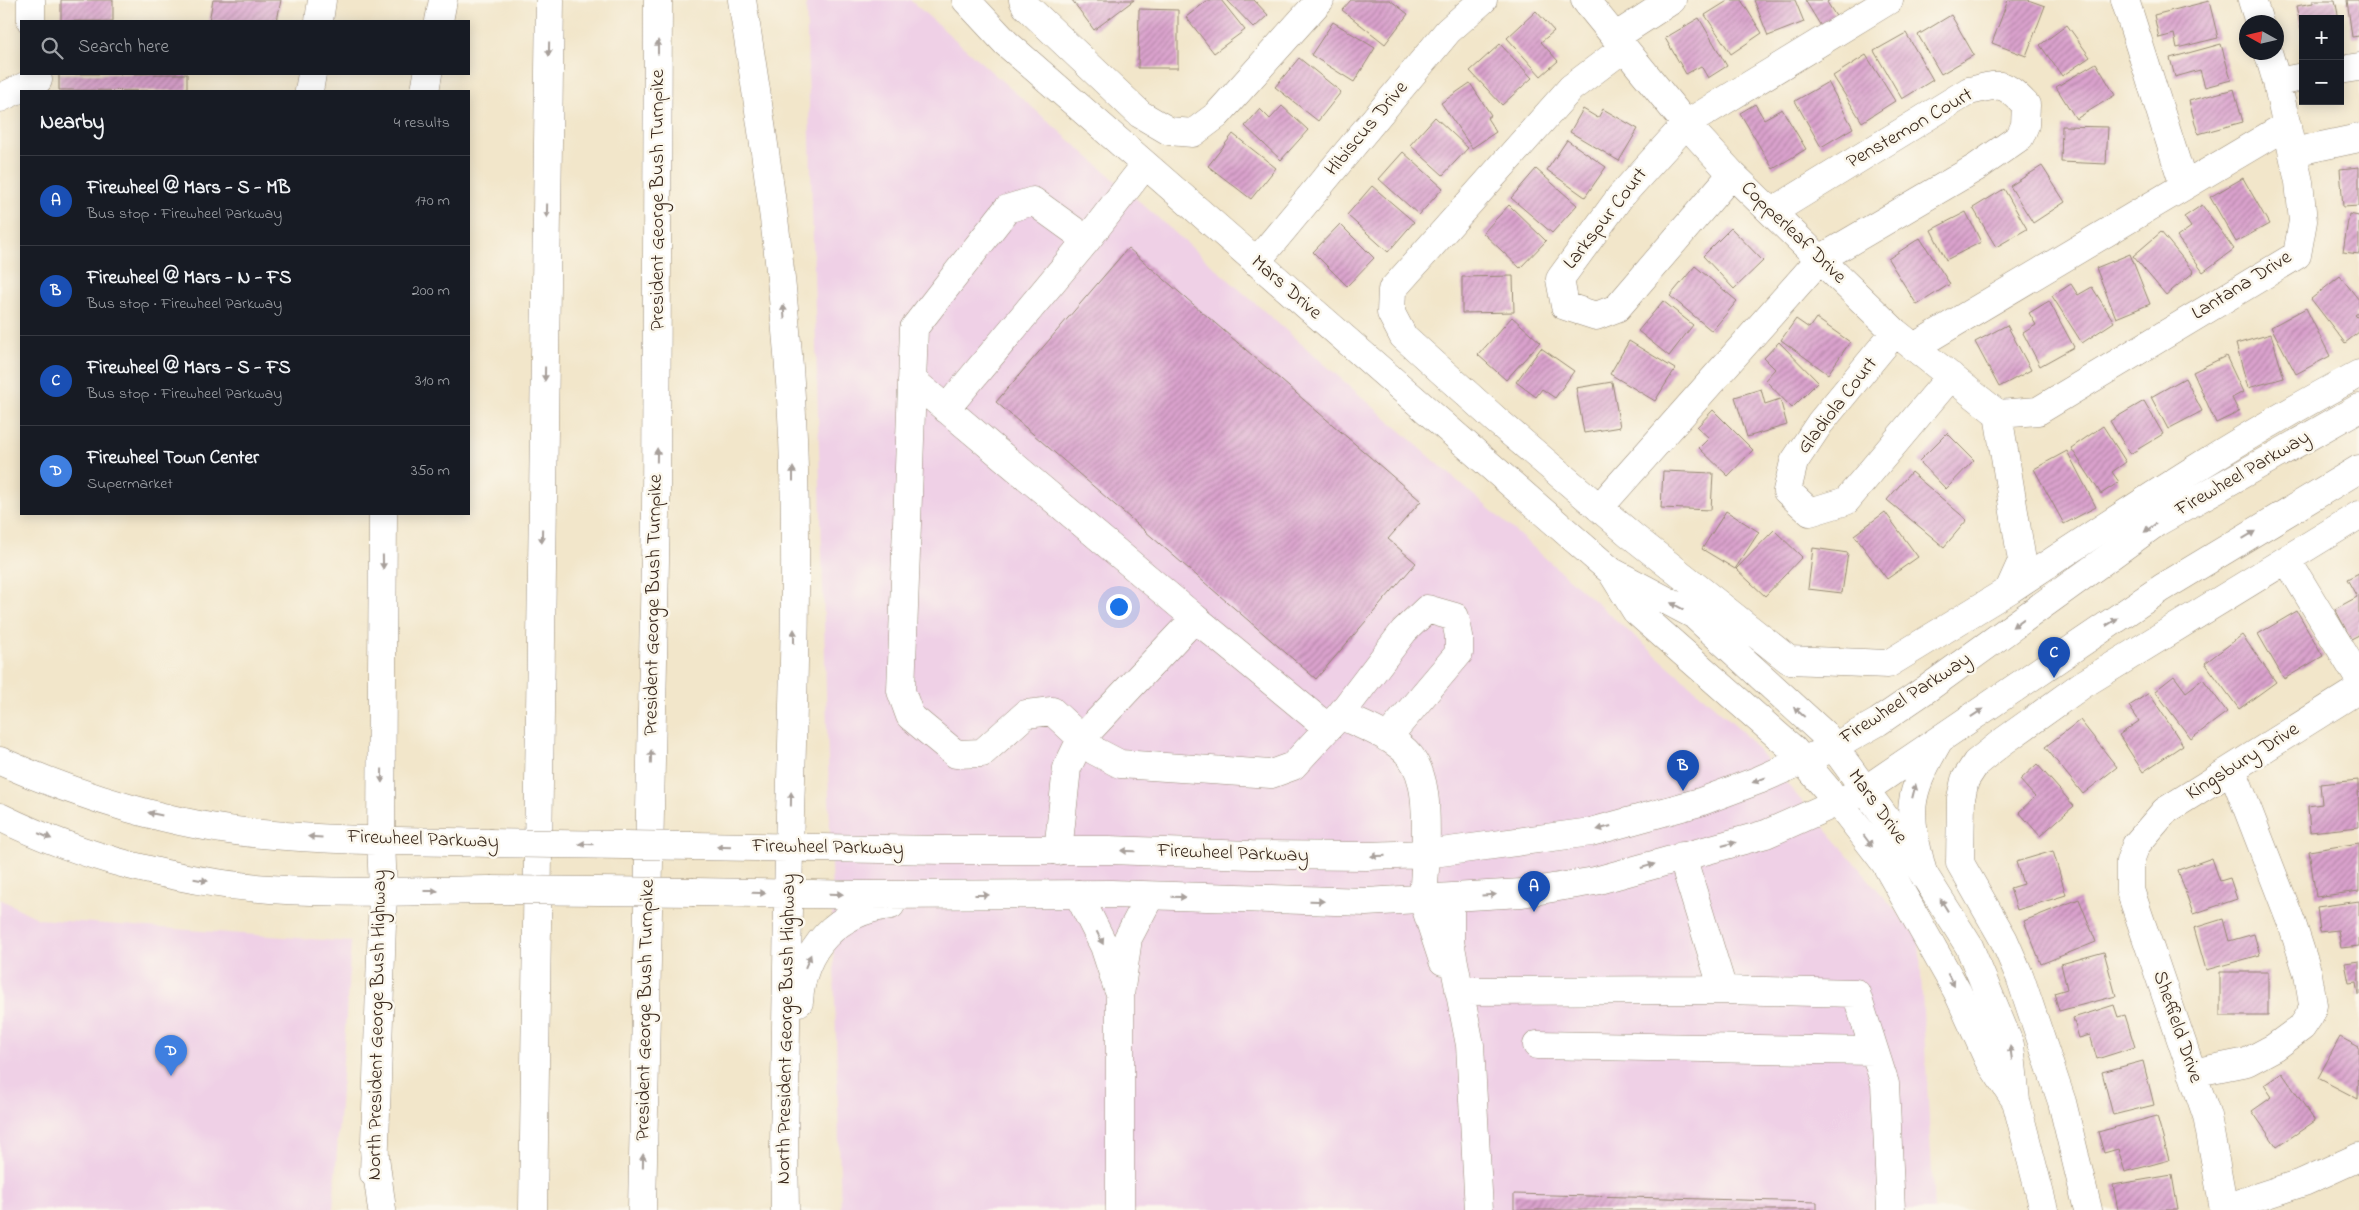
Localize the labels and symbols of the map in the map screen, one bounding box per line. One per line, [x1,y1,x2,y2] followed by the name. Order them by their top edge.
[2239,15,2284,60] north arrow
[654,39,662,55] one-way arrow
[545,41,553,57] one-way arrow
[644,69,674,331] street label: President George Bush Turnpike
[1318,75,1416,183] street label: Hibiscus Drive
[1841,81,1979,177] street label: Penstemon Court
[1557,162,1655,276] street label: Larkspur Court
[1733,175,1853,291] street label: Copperleaf Drive
[543,203,551,219] one-way arrow
[2186,244,2298,328] street label: Lantana Drive
[1244,249,1328,327] street label: Mars Drive
[780,303,788,319] one-way arrow
[1791,351,1885,461] street label: Gladiola Court
[541,366,549,382] one-way arrow
[2169,424,2316,525] street label: Firewheel Parkway
[653,446,661,462] one-way arrow
[789,466,797,482] one-way arrow
[637,474,672,736] street label: President George Bush Turnpike
[2143,523,2157,533] one-way arrow
[538,528,546,544] one-way arrow
[2242,530,2256,539] one-way arrow
[379,555,387,571] one-way arrow
[1106,594,1132,620] your location
[1670,602,1685,610] one-way arrow
[2105,617,2119,627] one-way arrow
[2011,618,2025,628] one-way arrow
[790,628,798,644] one-way arrow
[2038,637,2070,678] pin: C
[1834,646,1977,753] street label: Firewheel Parkway
[1794,706,1806,718] one-way arrow
[1970,708,1984,718] one-way arrow
[2181,716,2306,809] street label: Kingsbury Drive
[647,749,655,765] one-way arrow
[1667,750,1699,791] pin: B
[1840,764,1914,850] street label: Mars Drive
[378,768,386,784] one-way arrow
[1751,776,1766,784] one-way arrow
[1911,783,1919,798] one-way arrow
[787,791,795,807] one-way arrow
[147,810,162,818] one-way arrow
[346,823,499,857] street label: Firewheel Parkway
[1596,825,1611,833] one-way arrow
[38,832,52,840] one-way arrow
[307,832,323,840] one-way arrow
[751,832,904,864] street label: Firewheel Parkway
[1862,834,1873,847] one-way arrow
[1156,837,1309,871] street label: Firewheel Parkway
[1722,839,1737,847] one-way arrow
[578,840,594,848] one-way arrow
[716,842,732,850] one-way arrow
[1119,846,1135,854] one-way arrow
[1369,852,1385,860] one-way arrow
[1641,862,1656,870] one-way arrow
[361,869,396,1181] street label: North President George Bush Highway
[1518,871,1550,912] pin: A
[770,873,805,1185] street label: North President George Bush Highway
[193,876,209,884] one-way arrow
[629,879,664,1141] street label: President George Bush Turnpike
[424,886,440,894] one-way arrow
[751,890,767,898] one-way arrow
[829,891,845,899] one-way arrow
[974,891,990,899] one-way arrow
[1481,891,1497,899] one-way arrow
[1172,893,1188,901] one-way arrow
[1309,897,1325,905] one-way arrow
[1939,899,1948,912] one-way arrow
[1096,931,1104,945] one-way arrow
[804,954,812,968] one-way arrow
[2144,967,2210,1087] street label: Sheffield Drive
[1947,973,1955,987] one-way arrow
[155,1035,187,1076] pin: D
[2006,1044,2014,1060] one-way arrow
[639,1153,647,1169] one-way arrow

